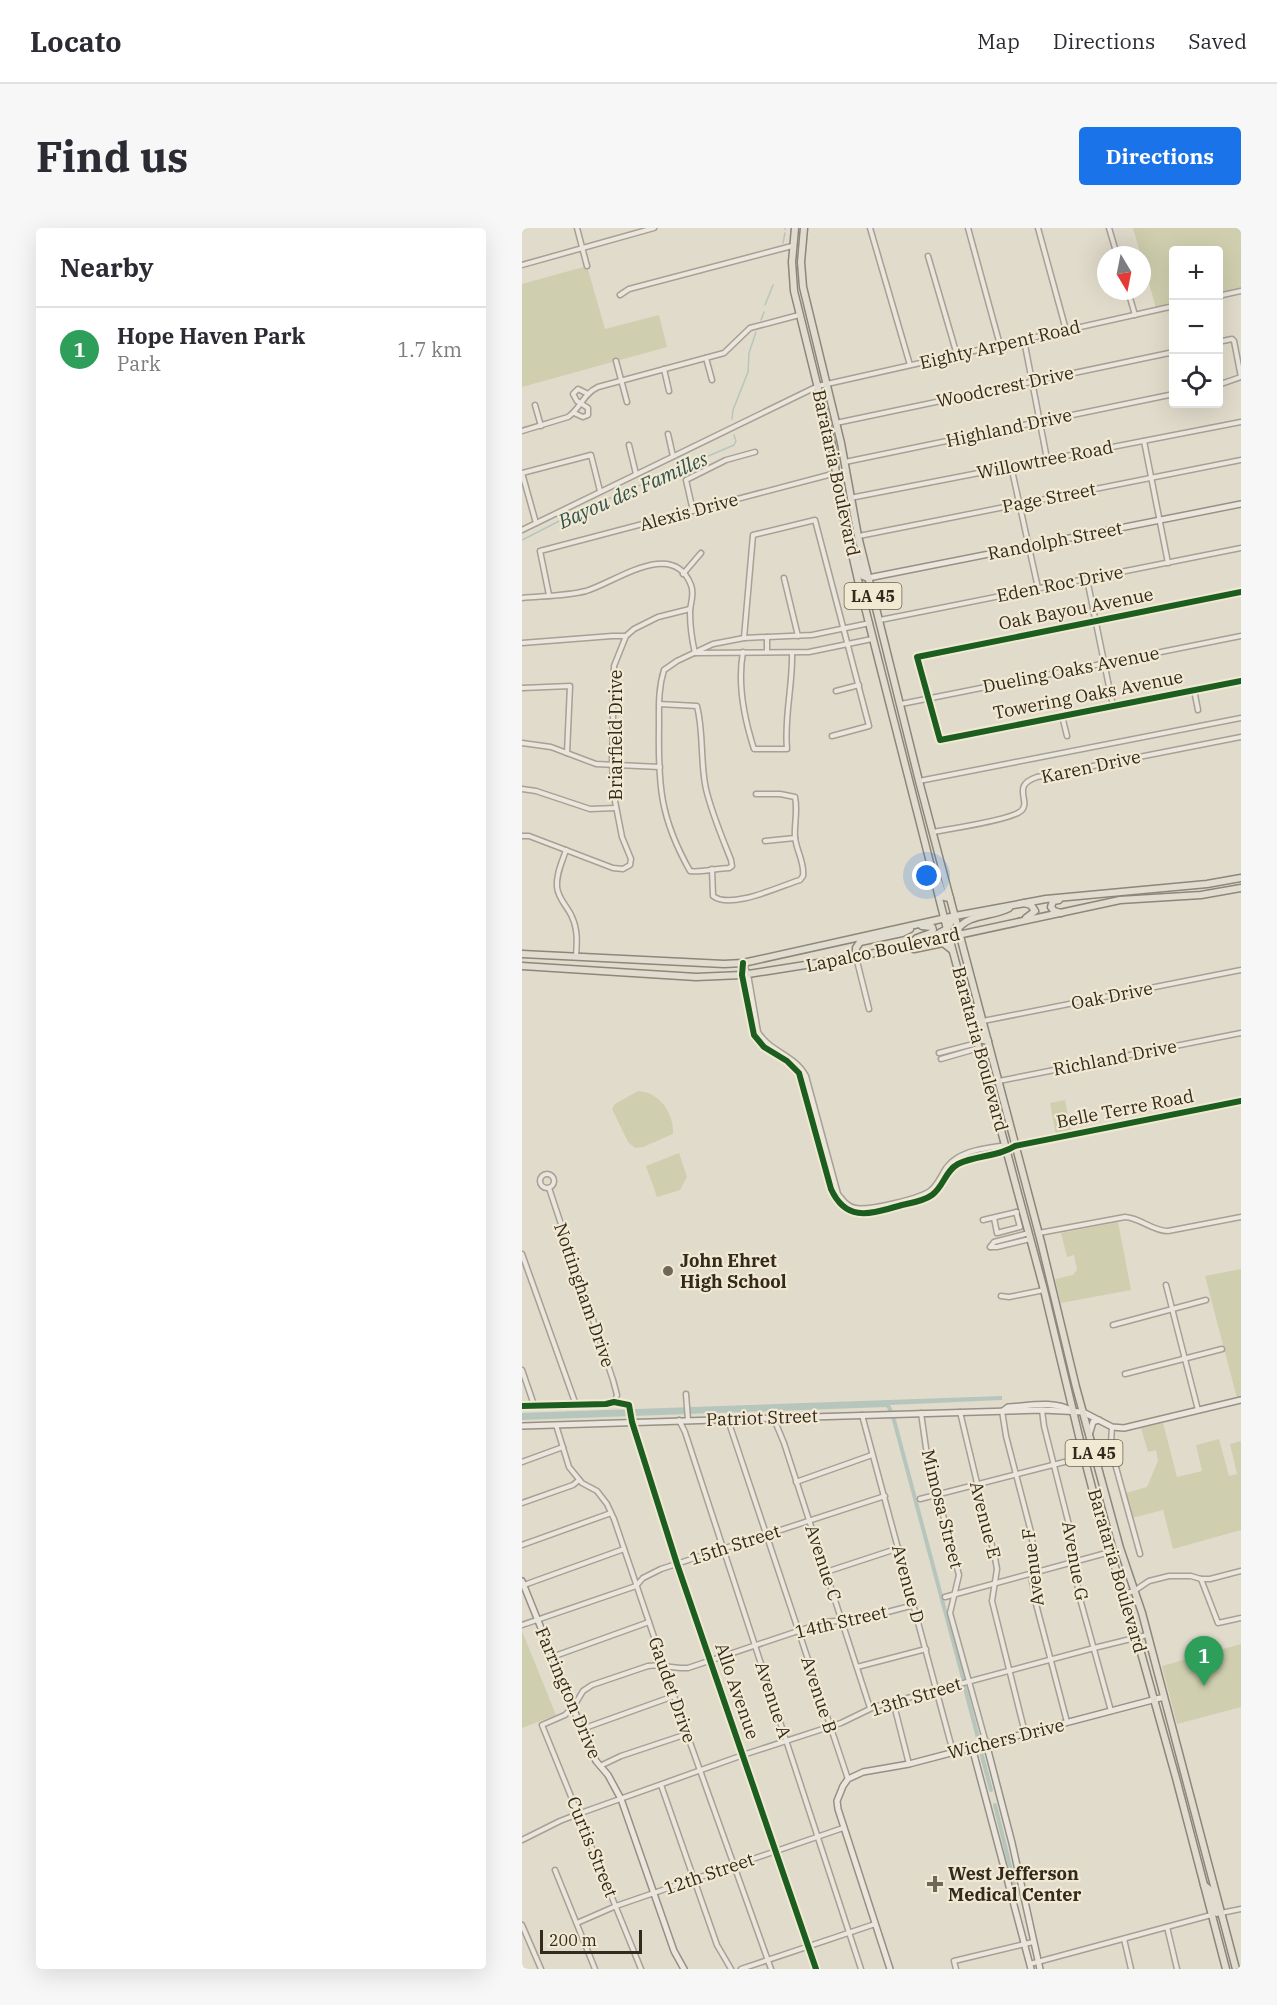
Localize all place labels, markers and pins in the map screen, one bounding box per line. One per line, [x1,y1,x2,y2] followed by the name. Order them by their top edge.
[680,1249,787,1293] place label: John Ehret High School
[661,1264,675,1278] marker: John Ehret High School
[1184,1636,1224,1686] pin: 1
[948,1862,1082,1906] place label: West Jefferson Medical Center
[926,1875,944,1893] marker: West Jefferson Medical Center

